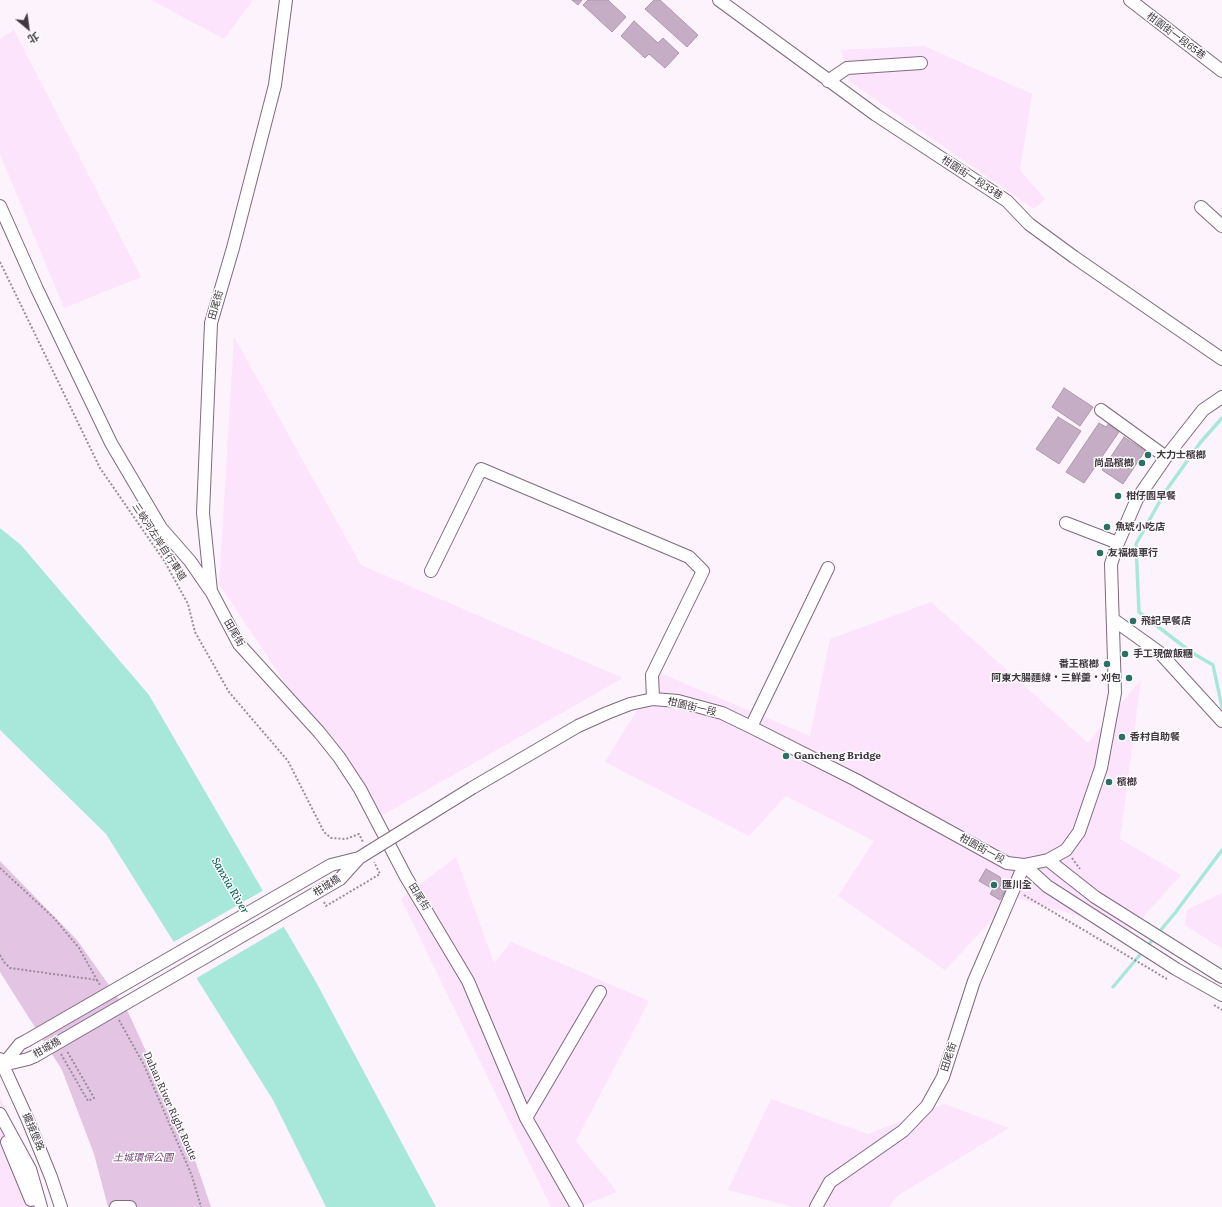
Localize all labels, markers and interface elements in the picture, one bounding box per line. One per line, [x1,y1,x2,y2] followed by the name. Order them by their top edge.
[8,8,48,48] north arrow
[1144,10,1208,62] street label: 柑園街一段65巷
[25,29,43,48] text: 北
[939,154,1005,202] street label: 柑園街一段33巷
[206,289,226,321] street label: 田尾街
[1156,449,1206,461] place label: 大力士檳榔
[1143,450,1153,460] marker: 大力士檳榔
[1094,457,1134,469] place label: 尚品檳榔
[1137,458,1147,468] marker: 尚品檳榔
[1126,490,1176,502] place label: 柑仔園早餐
[1113,491,1123,501] marker: 柑仔園早餐
[129,501,189,583] street label: 三峽河左岸自行車道
[1115,521,1165,533] place label: 魚琥小吃店
[1102,522,1112,532] marker: 魚琥小吃店
[1108,547,1158,559] place label: 友福機車行
[1095,548,1105,558] marker: 友福機車行
[1141,615,1191,627] place label: 飛記早餐店
[1128,616,1138,626] marker: 飛記早餐店
[221,617,247,649] street label: 田尾街
[1133,648,1193,660] place label: 手工現做飯糰
[1120,649,1130,659] marker: 手工現做飯糰
[1059,658,1099,670] place label: 番王檳榔
[1102,659,1112,669] marker: 番王檳榔
[991,672,1121,684] place label: 阿東大腸麵線‧三鮮羹‧刈包
[1124,673,1134,683] marker: 阿東大腸麵線‧三鮮羹‧刈包
[666,696,718,718] street label: 柑園街一段
[1130,731,1180,743] place label: 香村自助餐
[1117,732,1127,742] marker: 香村自助餐
[794,750,881,762] place label: Gancheng Bridge
[781,751,791,761] marker: Gancheng Bridge
[1117,776,1137,788] place label: 檳榔
[1104,777,1114,787] marker: 檳榔
[957,832,1007,866] street label: 柑園街一段
[208,855,252,917] water label: Sanxia River
[311,873,343,899] street label: 柑城橋
[1002,879,1032,891] place label: 匯川全
[989,880,999,890] marker: 匯川全
[406,881,432,913] street label: 田尾街
[31,1035,63,1061] street label: 柑城橋
[939,1041,959,1073] street label: 田尾街
[141,1050,199,1162] street label: Dahan River Right Route
[20,1111,46,1153] street label: 擺接堡路
[113,1152,173,1164] park label: 土城環保公園

